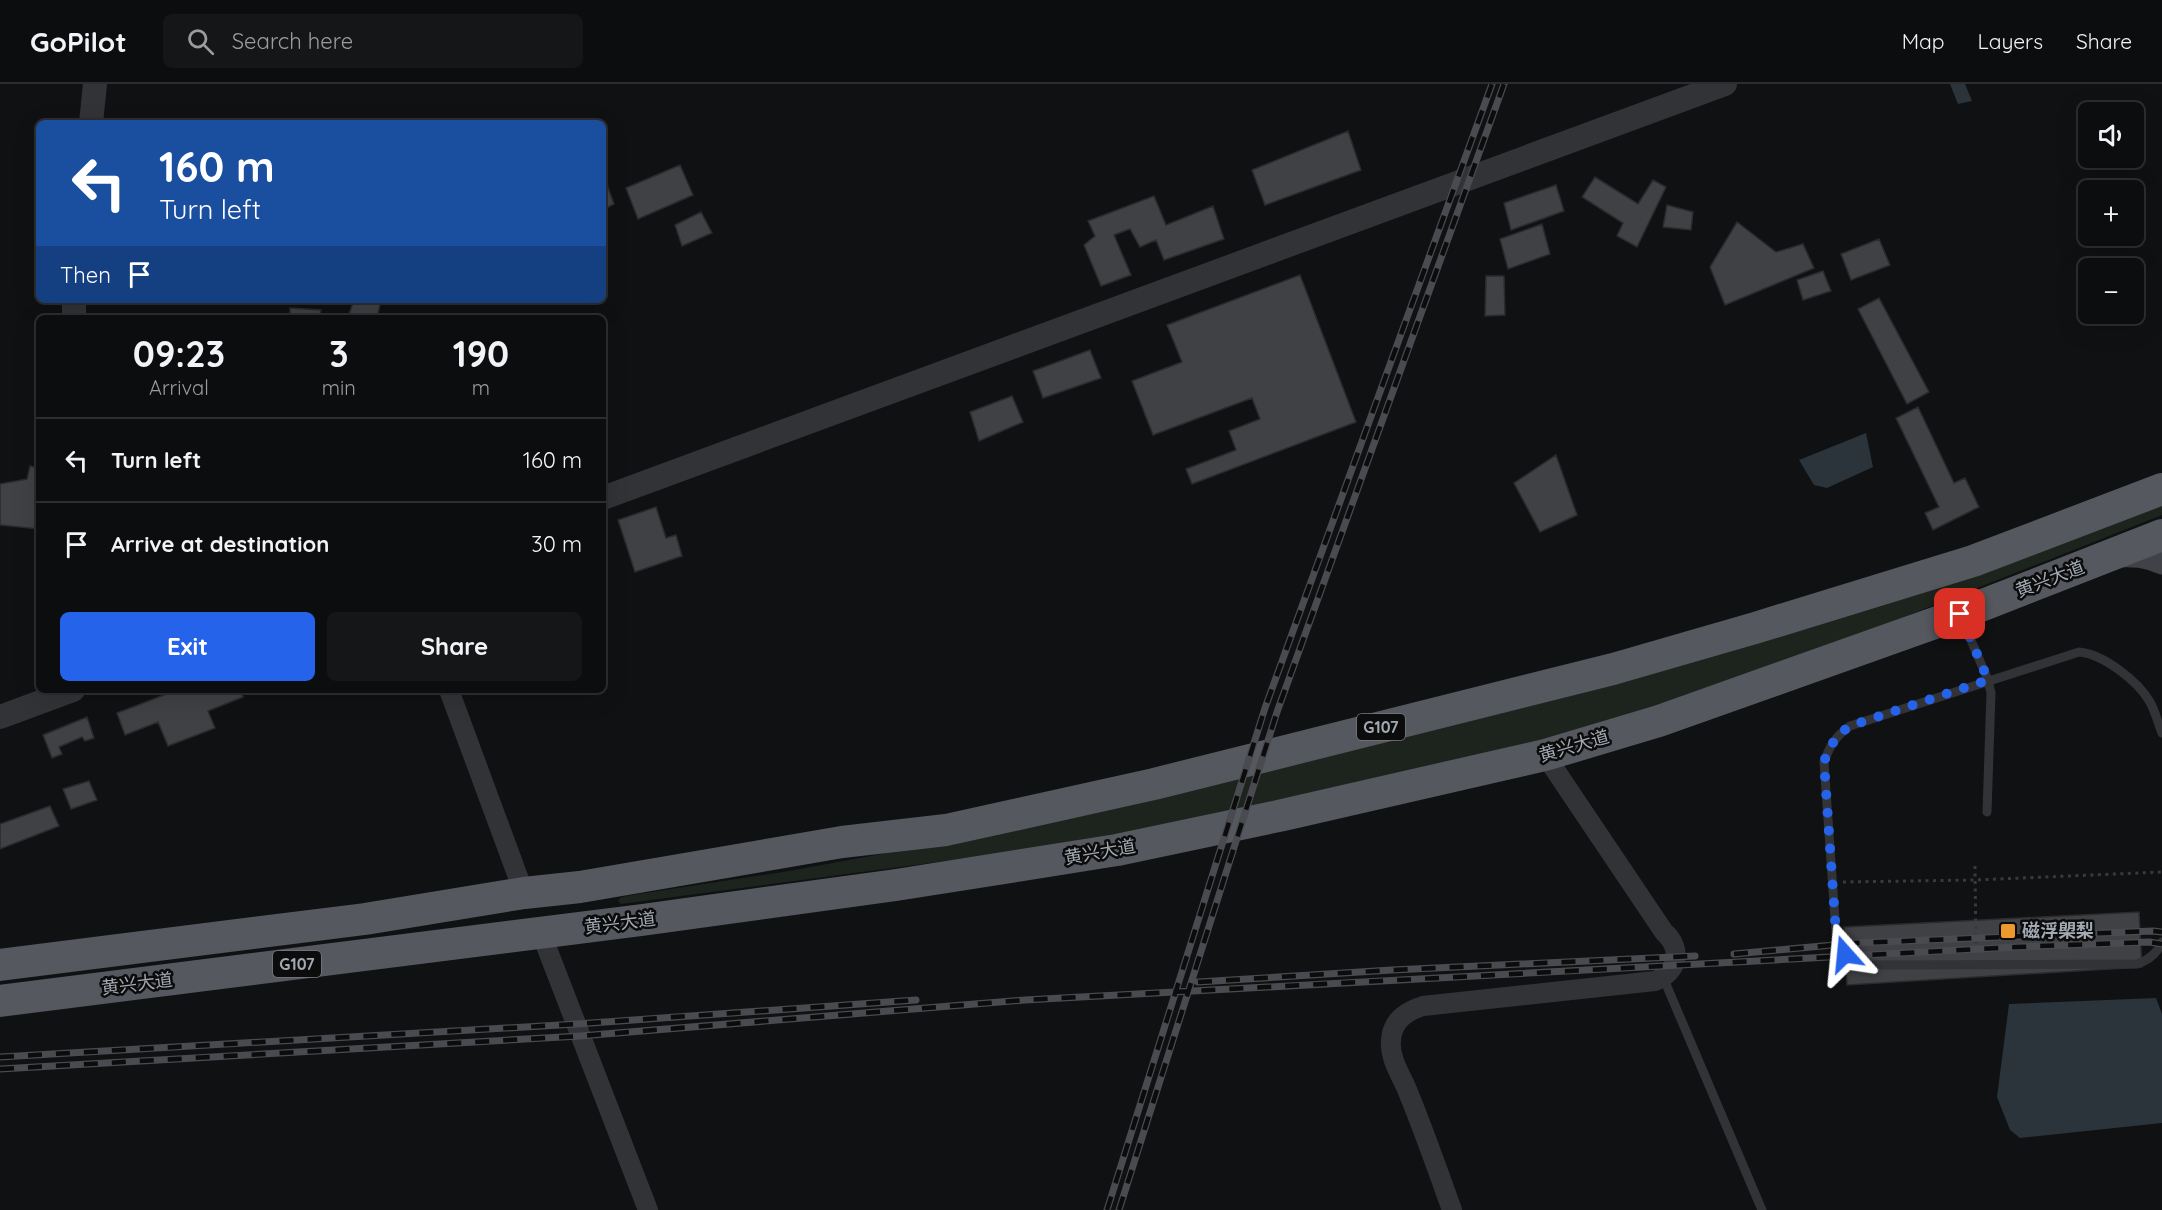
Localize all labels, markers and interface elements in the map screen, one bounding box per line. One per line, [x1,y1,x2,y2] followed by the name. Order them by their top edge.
[163,14,583,68] search box
[30,24,127,59] text: GoPilot
[184,25,217,58] icon: search
[232,27,353,55] text: Search here
[1902,28,1945,54] text: Map
[1978,28,2043,54] text: Layers
[2076,28,2132,54] text: Share
[2078,102,2144,324] map controls
[2078,102,2144,168] button: sound
[159,140,275,193] text: 160 m
[60,144,138,222] icon: left
[2078,180,2144,246] button: +
[159,192,261,226] text: Turn left
[123,258,156,291] icon: arrive
[2078,258,2144,324] button: −
[60,261,111,289] text: Then
[133,331,225,376] text: 09:23
[329,331,348,376] text: 3
[453,331,509,376] text: 190
[149,375,209,400] text: Arrival
[322,375,356,400] text: min
[472,375,490,400] text: m
[60,444,93,477] icon: left
[111,446,201,474] text: Turn left
[523,446,582,474] text: 160 m
[60,528,93,561] icon: arrive
[111,530,329,558] text: Arrive at destination
[531,530,582,558] text: 30 m
[2012,555,2088,602] street label: 黄兴大道
[1934,588,1985,639] pin
[1943,597,1976,630] icon: arrive
[60,612,315,681] button: Exit
[327,612,582,681] button: Share
[1357,714,1405,740] road number: G107
[1536,725,1612,766] street label: 黄兴大道
[1062,834,1137,869] street label: 黄兴大道
[583,907,657,938] street label: 黄兴大道
[2022,919,2094,942] place label: 磁浮㮾梨
[1813,922,1877,986] position arrow
[1999,922,2017,940] marker: 磁浮㮾梨
[273,951,321,977] road number: G107
[100,968,174,999] street label: 黄兴大道

